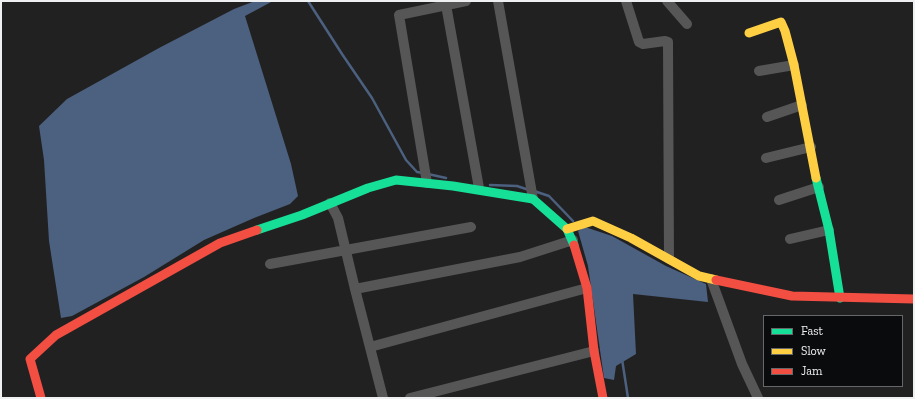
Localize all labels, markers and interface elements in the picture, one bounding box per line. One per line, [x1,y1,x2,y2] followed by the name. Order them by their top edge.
[763,315,903,387] legend
[801,324,823,338] text: Fast
[801,344,826,358] text: Slow
[801,364,822,378] text: Jam

